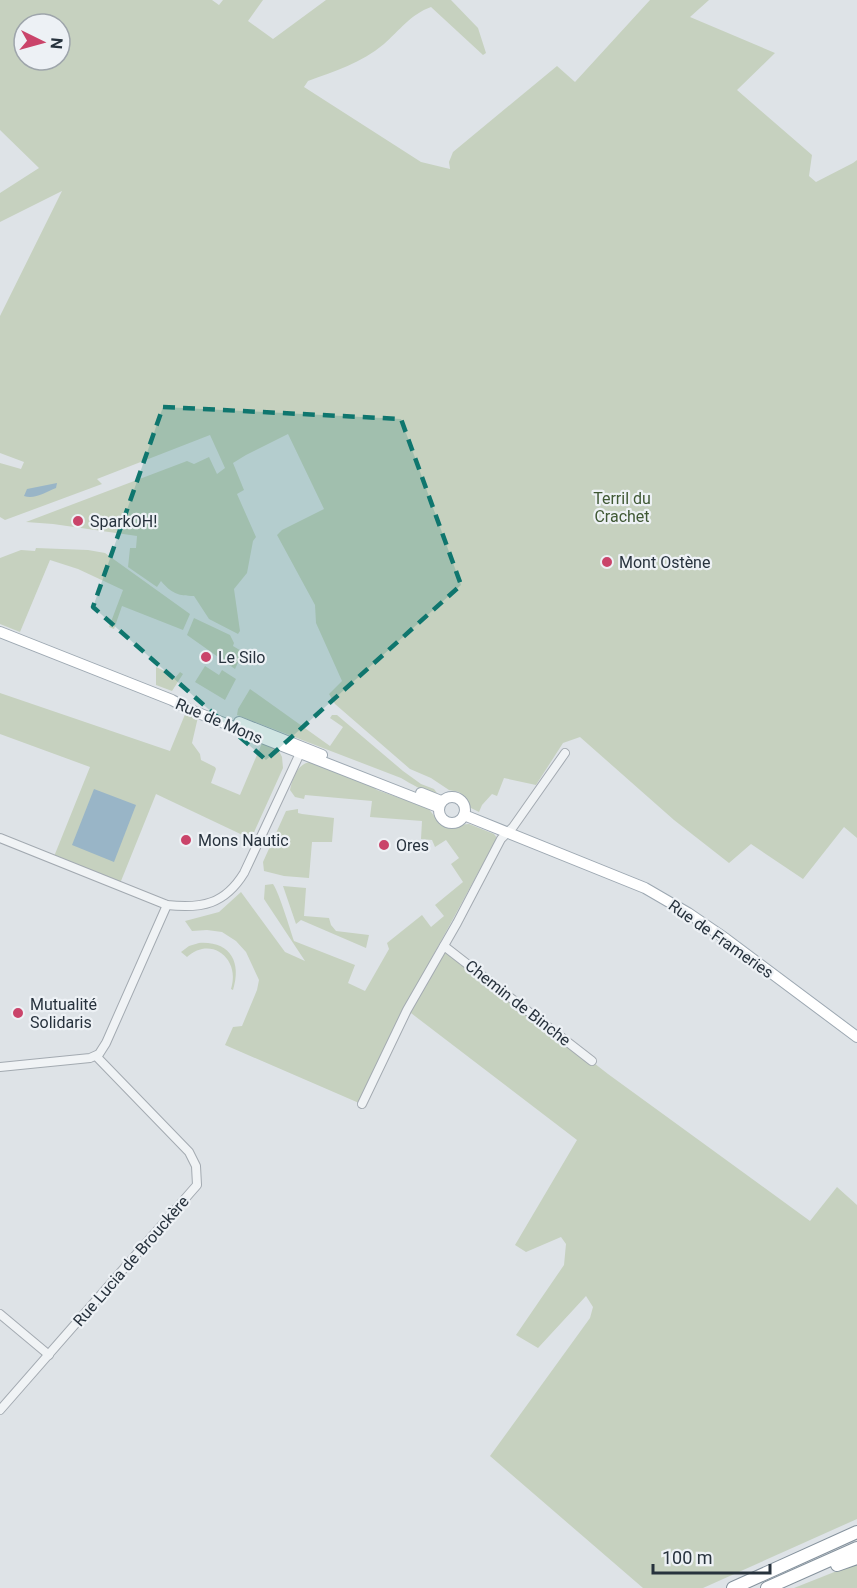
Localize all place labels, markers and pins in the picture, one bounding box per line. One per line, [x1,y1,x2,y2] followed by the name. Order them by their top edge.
[90,512,157,531] place label: SparkOH!
[71,514,85,528] marker: SparkOH!
[619,553,710,572] place label: Mont Ostène
[600,555,614,569] marker: Mont Ostène
[218,648,265,667] place label: Le Silo
[199,650,213,664] marker: Le Silo
[198,831,289,850] place label: Mons Nautic
[179,833,193,847] marker: Mons Nautic
[396,836,429,855] place label: Ores
[377,838,391,852] marker: Ores
[30,995,97,1032] place label: Mutualité Solidaris
[11,1006,25,1020] marker: Mutualité Solidaris

